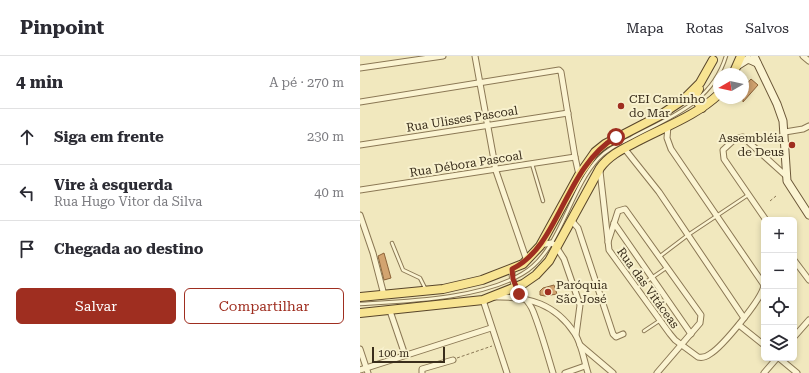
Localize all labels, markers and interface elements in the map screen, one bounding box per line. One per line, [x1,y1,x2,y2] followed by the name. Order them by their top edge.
[20,16,104,39] text: Pinpoint
[626,20,664,36] text: Mapa
[686,20,723,36] text: Rotas
[745,20,789,36] text: Salvos
[713,68,749,104] north arrow
[16,72,63,92] text: 4 min
[269,75,344,90] text: A pé · 270 m
[629,92,705,120] place label: CEI Caminho do Mar
[616,101,626,111] marker: CEI Caminho do Mar
[405,103,519,135] street label: Rua Ulisses Pascoal
[16,126,38,148] icon: ahead
[54,128,164,146] text: Siga em frente
[607,128,625,146] route start
[307,129,344,144] text: 230 m
[718,131,784,159] place label: Assembléia de Deus
[787,140,797,150] marker: Assembléia de Deus
[409,148,524,180] street label: Rua Débora Pascoal
[54,176,173,194] text: Vire à esquerda
[16,182,38,204] icon: left
[314,185,344,200] text: 40 m
[54,194,202,209] text: Rua Hugo Vitor da Silva
[761,217,797,361] map controls
[761,217,797,253] button: +
[16,238,38,260] icon: arrive
[54,240,203,258] text: Chegada ao destino
[614,245,682,331] street label: Rua das Vitáceas
[761,253,797,289] button: −
[556,278,608,306] place label: Paróquia São José
[510,285,528,303] route end
[543,287,553,297] marker: Paróquia São José
[16,288,176,324] button: Salvar
[184,288,344,324] button: Compartilhar
[761,289,797,325] button: locate
[761,325,797,361] button: layers
[372,345,445,364] scale bar
[378,347,409,360] text: 100 m

